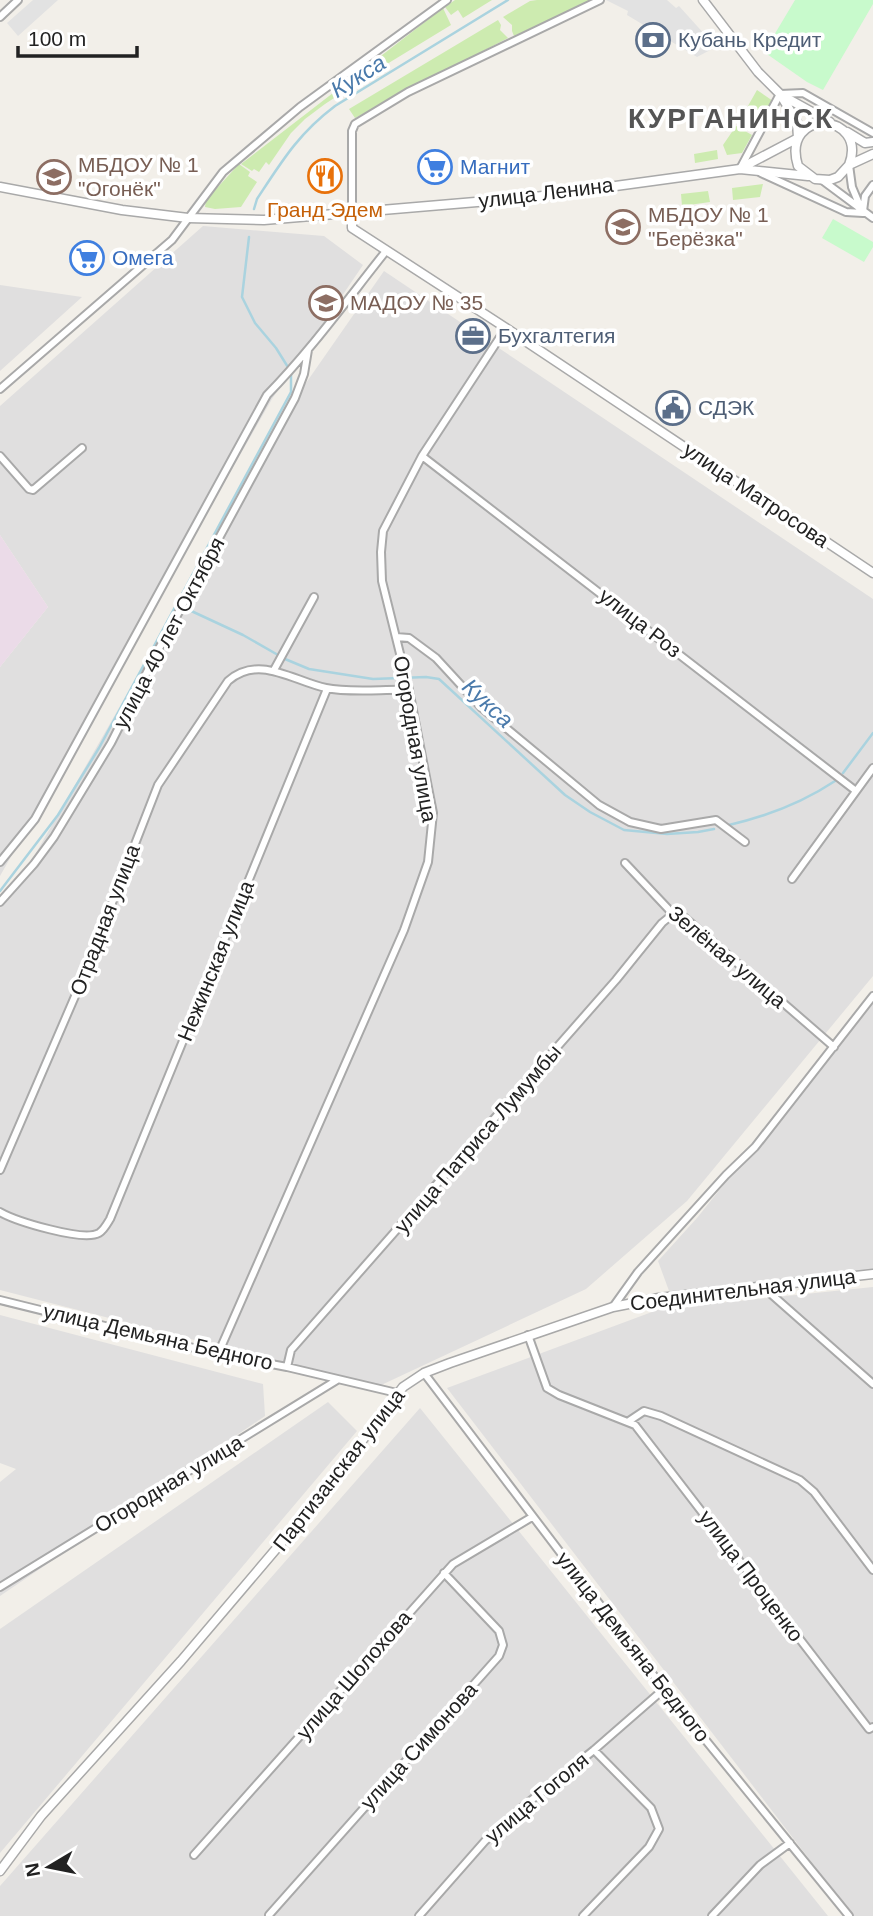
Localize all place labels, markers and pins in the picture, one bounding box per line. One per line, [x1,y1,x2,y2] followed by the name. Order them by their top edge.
[634,21,672,59] bank icon: Кубань Кредит
[678,28,822,51] place label: Кубань Кредит
[416,148,454,186] supermarket icon: Магнит
[78,153,199,200] place label: МБДОУ № 1 "Огонёк"
[460,155,530,178] place label: Магнит
[306,157,344,195] restaurant icon: Гранд Эдем
[35,158,73,196] school or university icon: МБДОУ № 1 "Огонёк"
[267,198,383,221] place label: Гранд Эдем
[648,203,769,250] place label: МБДОУ № 1 "Берёзка"
[604,208,642,246] school or university icon: МБДОУ № 1 "Берёзка"
[68,239,106,277] supermarket icon: Омега
[112,246,174,269] place label: Омега
[307,284,345,322] school or university icon: МАДОУ № 35
[350,291,483,314] place label: МАДОУ № 35
[454,317,492,355] office icon: Бухгалтегия
[498,324,615,347] place label: Бухгалтегия
[654,389,692,427] public building icon: СДЭК
[698,396,755,419] place label: СДЭК

